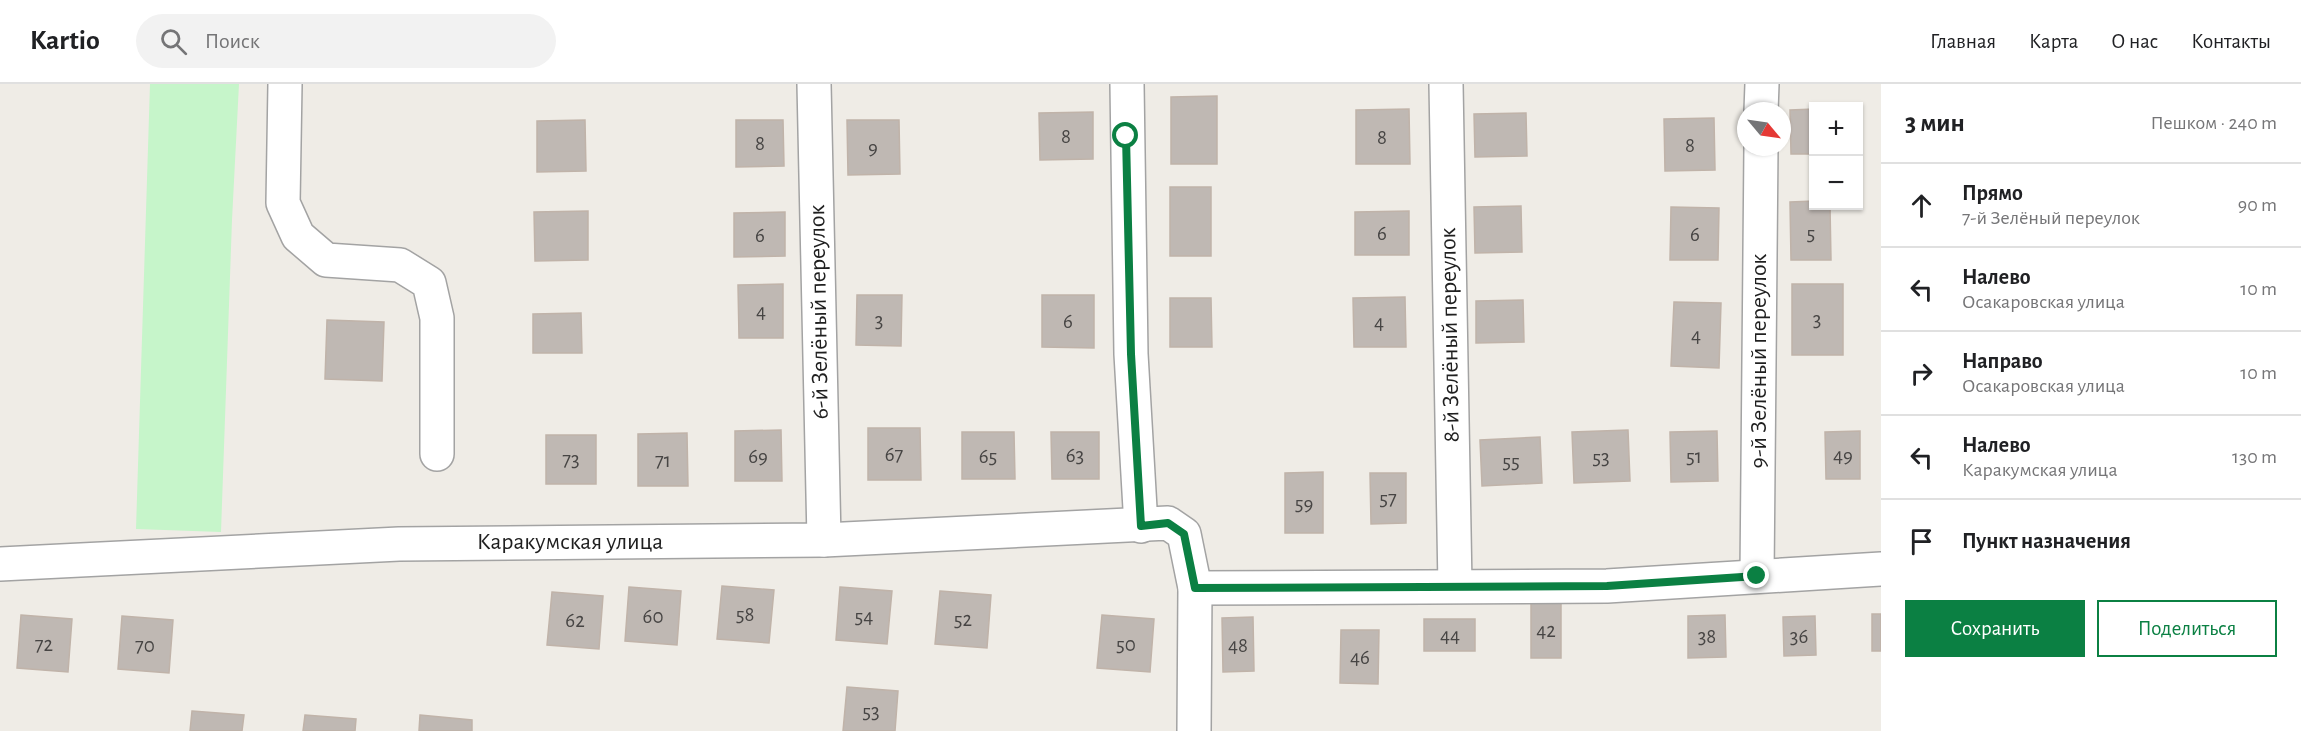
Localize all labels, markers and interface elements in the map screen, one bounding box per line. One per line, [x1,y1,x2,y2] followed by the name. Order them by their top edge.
[136,14,556,68] search box
[157,25,190,58] icon: search
[30,27,100,55] text: Kartio
[205,30,260,52] text: Поиск
[1930,31,1996,52] text: Главная
[2029,31,2078,52] text: Карта
[2111,31,2158,52] text: О нас
[2191,31,2271,52] text: Контакты
[1737,102,1791,156] north arrow
[1809,102,1863,210] map controls
[1809,102,1863,156] button: +
[1905,110,1965,136] text: 3 мин
[2151,113,2277,133] text: Пешком · 240 m
[1112,122,1138,148] route start
[1061,126,1071,147] house number: 8
[1377,127,1387,148] house number: 8
[755,133,765,154] house number: 8
[1685,135,1695,156] house number: 8
[868,137,878,158] house number: 9
[1809,156,1863,210] button: −
[1962,182,2023,204] text: Прямо
[1905,189,1938,222] icon: ahead
[2238,195,2277,215] text: 90 m
[805,204,833,420] street label: 6-й Зелёный переулок
[1962,208,2140,228] text: 7-й Зелёный переулок
[1377,223,1387,244] house number: 6
[1807,223,1815,244] house number: 5
[1690,224,1700,245] house number: 6
[755,225,765,246] house number: 6
[1436,227,1464,443] street label: 8-й Зелёный переулок
[1747,254,1771,468] street label: 9-й Зелёный переулок
[1962,266,2031,288] text: Налево
[1905,273,1938,306] icon: left
[2240,279,2277,299] text: 10 m
[1962,292,2125,312] text: Осакаровская улица
[756,301,766,322] house number: 4
[1813,309,1821,330] house number: 3
[875,310,883,331] house number: 3
[1063,311,1073,332] house number: 6
[1374,312,1384,333] house number: 4
[1691,325,1701,346] house number: 4
[1962,350,2043,372] text: Направо
[1905,357,1938,390] icon: right
[2240,363,2277,383] text: 10 m
[1962,376,2125,396] text: Осакаровская улица
[1962,434,2031,456] text: Налево
[1905,441,1938,474] icon: left
[885,444,904,465] house number: 67
[1066,445,1084,466] house number: 63
[1833,445,1853,466] house number: 49
[748,446,768,467] house number: 69
[979,446,997,467] house number: 65
[1686,446,1702,467] house number: 51
[1592,447,1610,468] house number: 53
[2232,447,2277,467] text: 130 m
[562,449,580,470] house number: 73
[655,450,671,471] house number: 71
[1502,451,1520,472] house number: 55
[1962,460,2118,480] text: Каракумская улица
[1379,488,1397,509] house number: 57
[1295,493,1313,514] house number: 59
[1905,525,1938,558] icon: arrive
[477,530,663,554] street label: Каракумская улица
[1962,530,2131,552] text: Пункт назначения
[1743,562,1769,588] route end
[1905,600,2085,657] button: Сохранить
[2097,600,2277,657] button: Поделиться
[736,604,754,625] house number: 58
[643,606,663,627] house number: 60
[855,606,873,627] house number: 54
[954,609,972,630] house number: 52
[565,610,585,631] house number: 62
[1536,620,1556,641] house number: 42
[1440,625,1460,646] house number: 44
[1698,626,1716,647] house number: 38
[1790,626,1808,647] house number: 36
[35,634,53,655] house number: 72
[1116,634,1136,655] house number: 50
[135,635,155,656] house number: 70
[1228,635,1248,656] house number: 48
[1350,647,1370,668] house number: 46
[862,701,880,722] house number: 53

